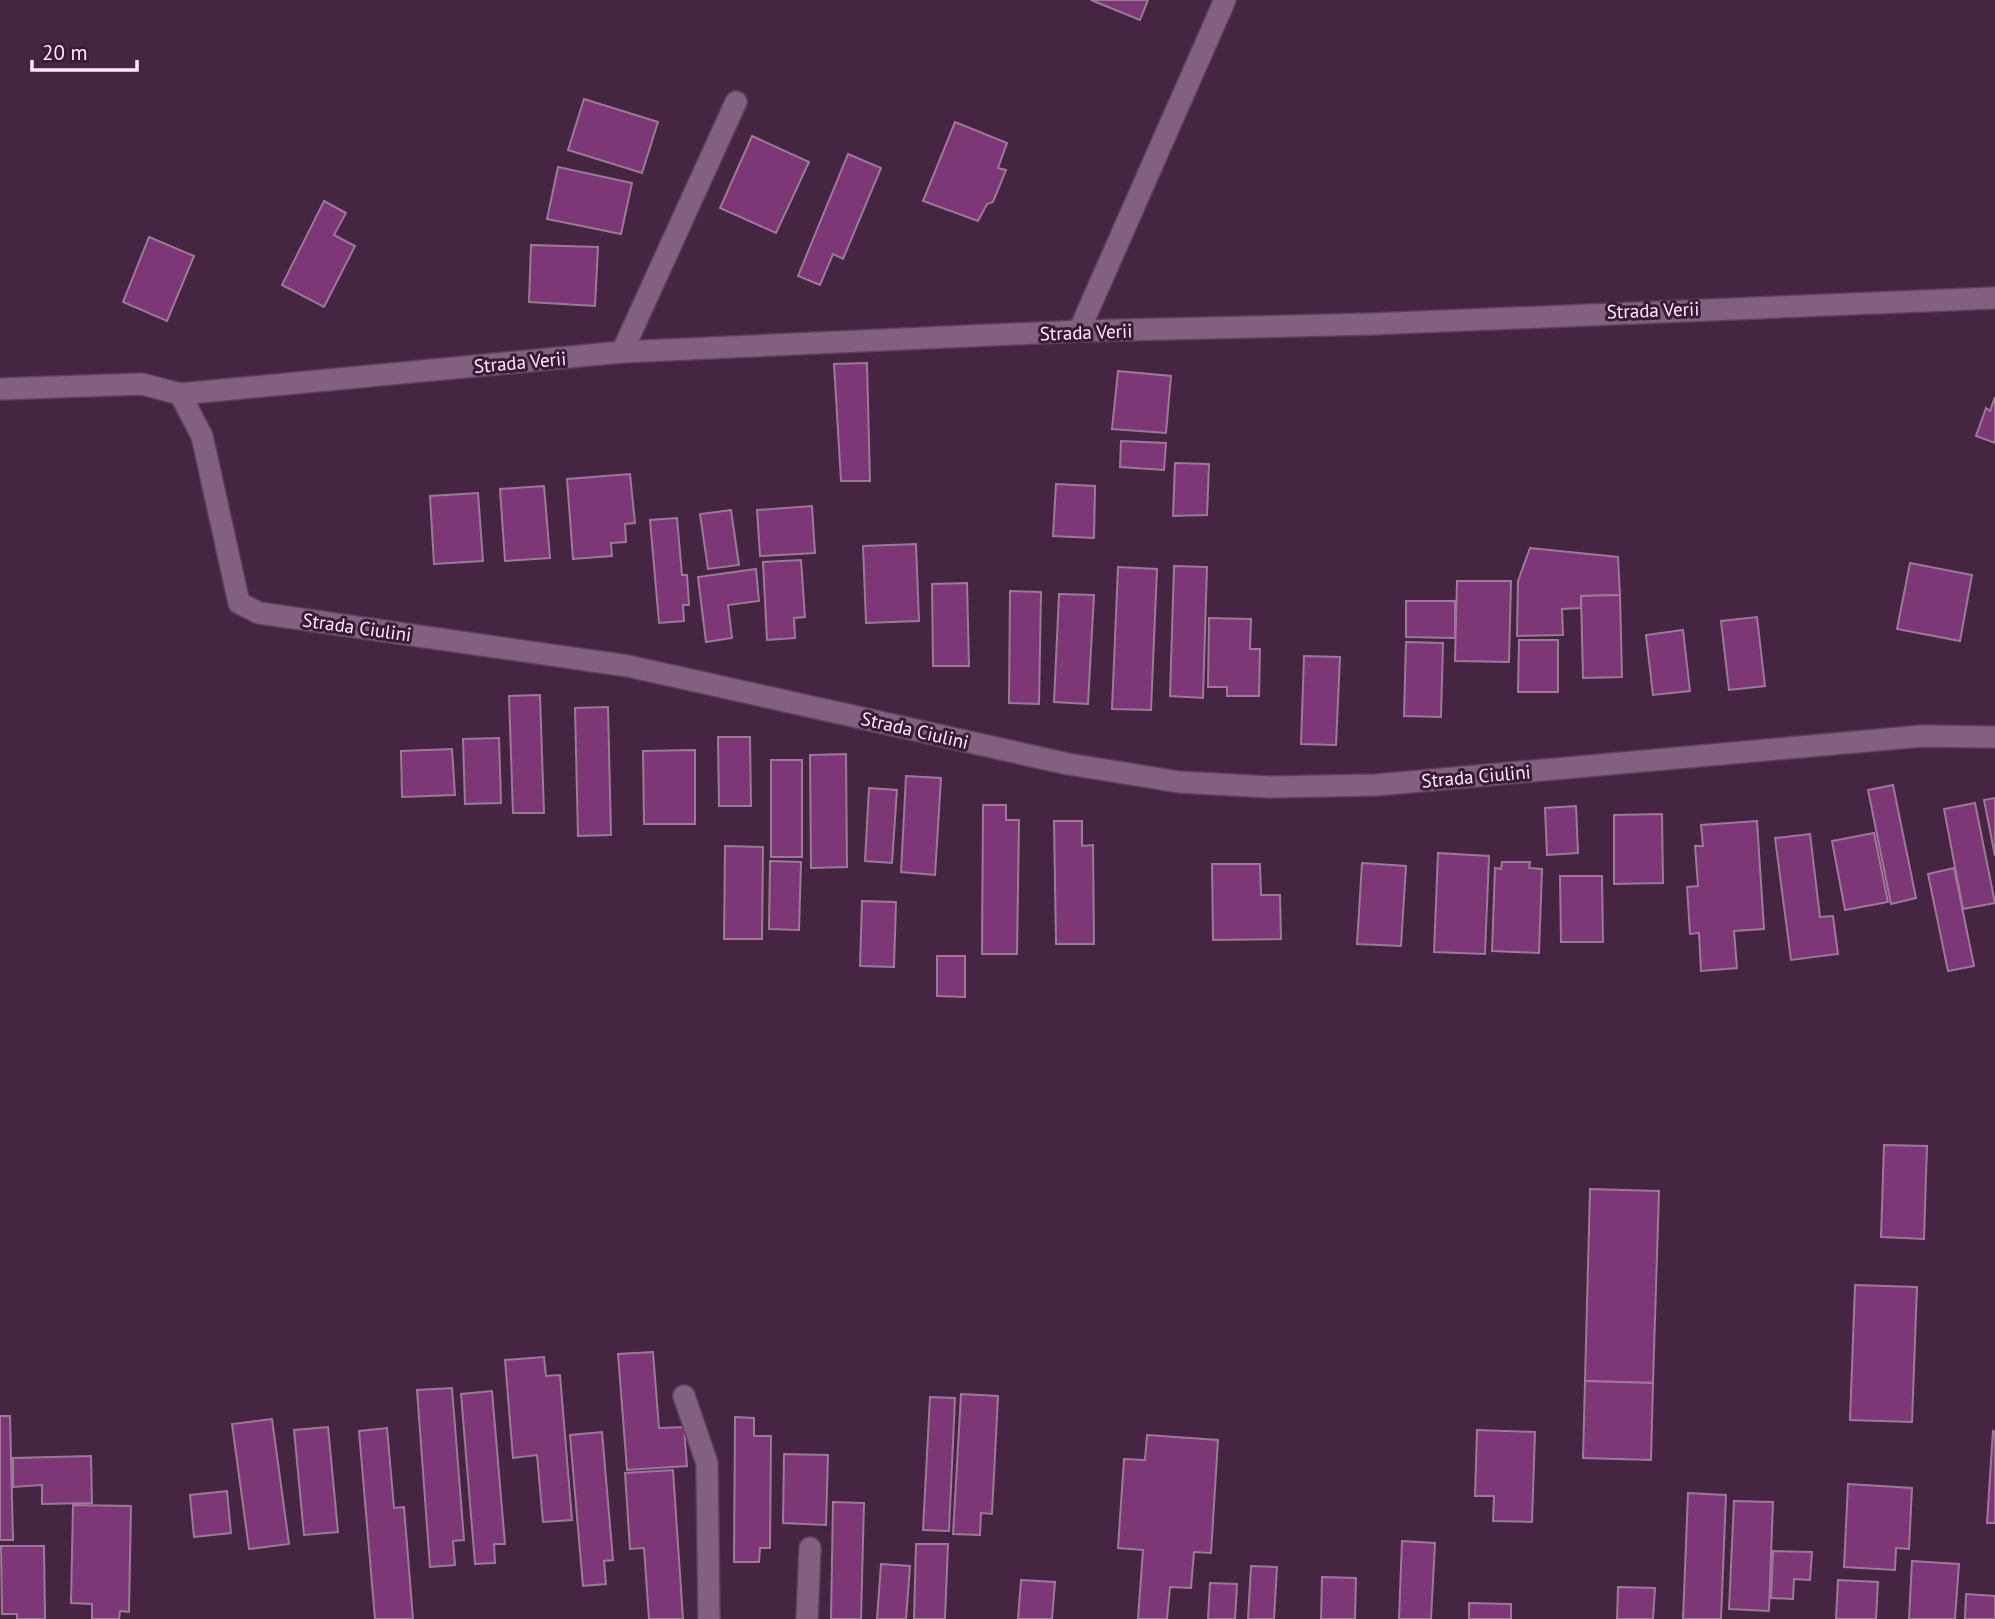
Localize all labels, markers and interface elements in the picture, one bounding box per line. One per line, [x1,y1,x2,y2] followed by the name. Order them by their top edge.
[32,28,136,72] scale bar
[42,39,88,66] text: 20 m
[1606,296,1700,324] street label: Strada Verii
[1039,318,1133,346] street label: Strada Verii
[473,346,567,378] street label: Strada Verii
[301,608,413,646] street label: Strada Ciulini
[859,706,971,754] street label: Strada Ciulini
[1420,759,1532,793] street label: Strada Ciulini

